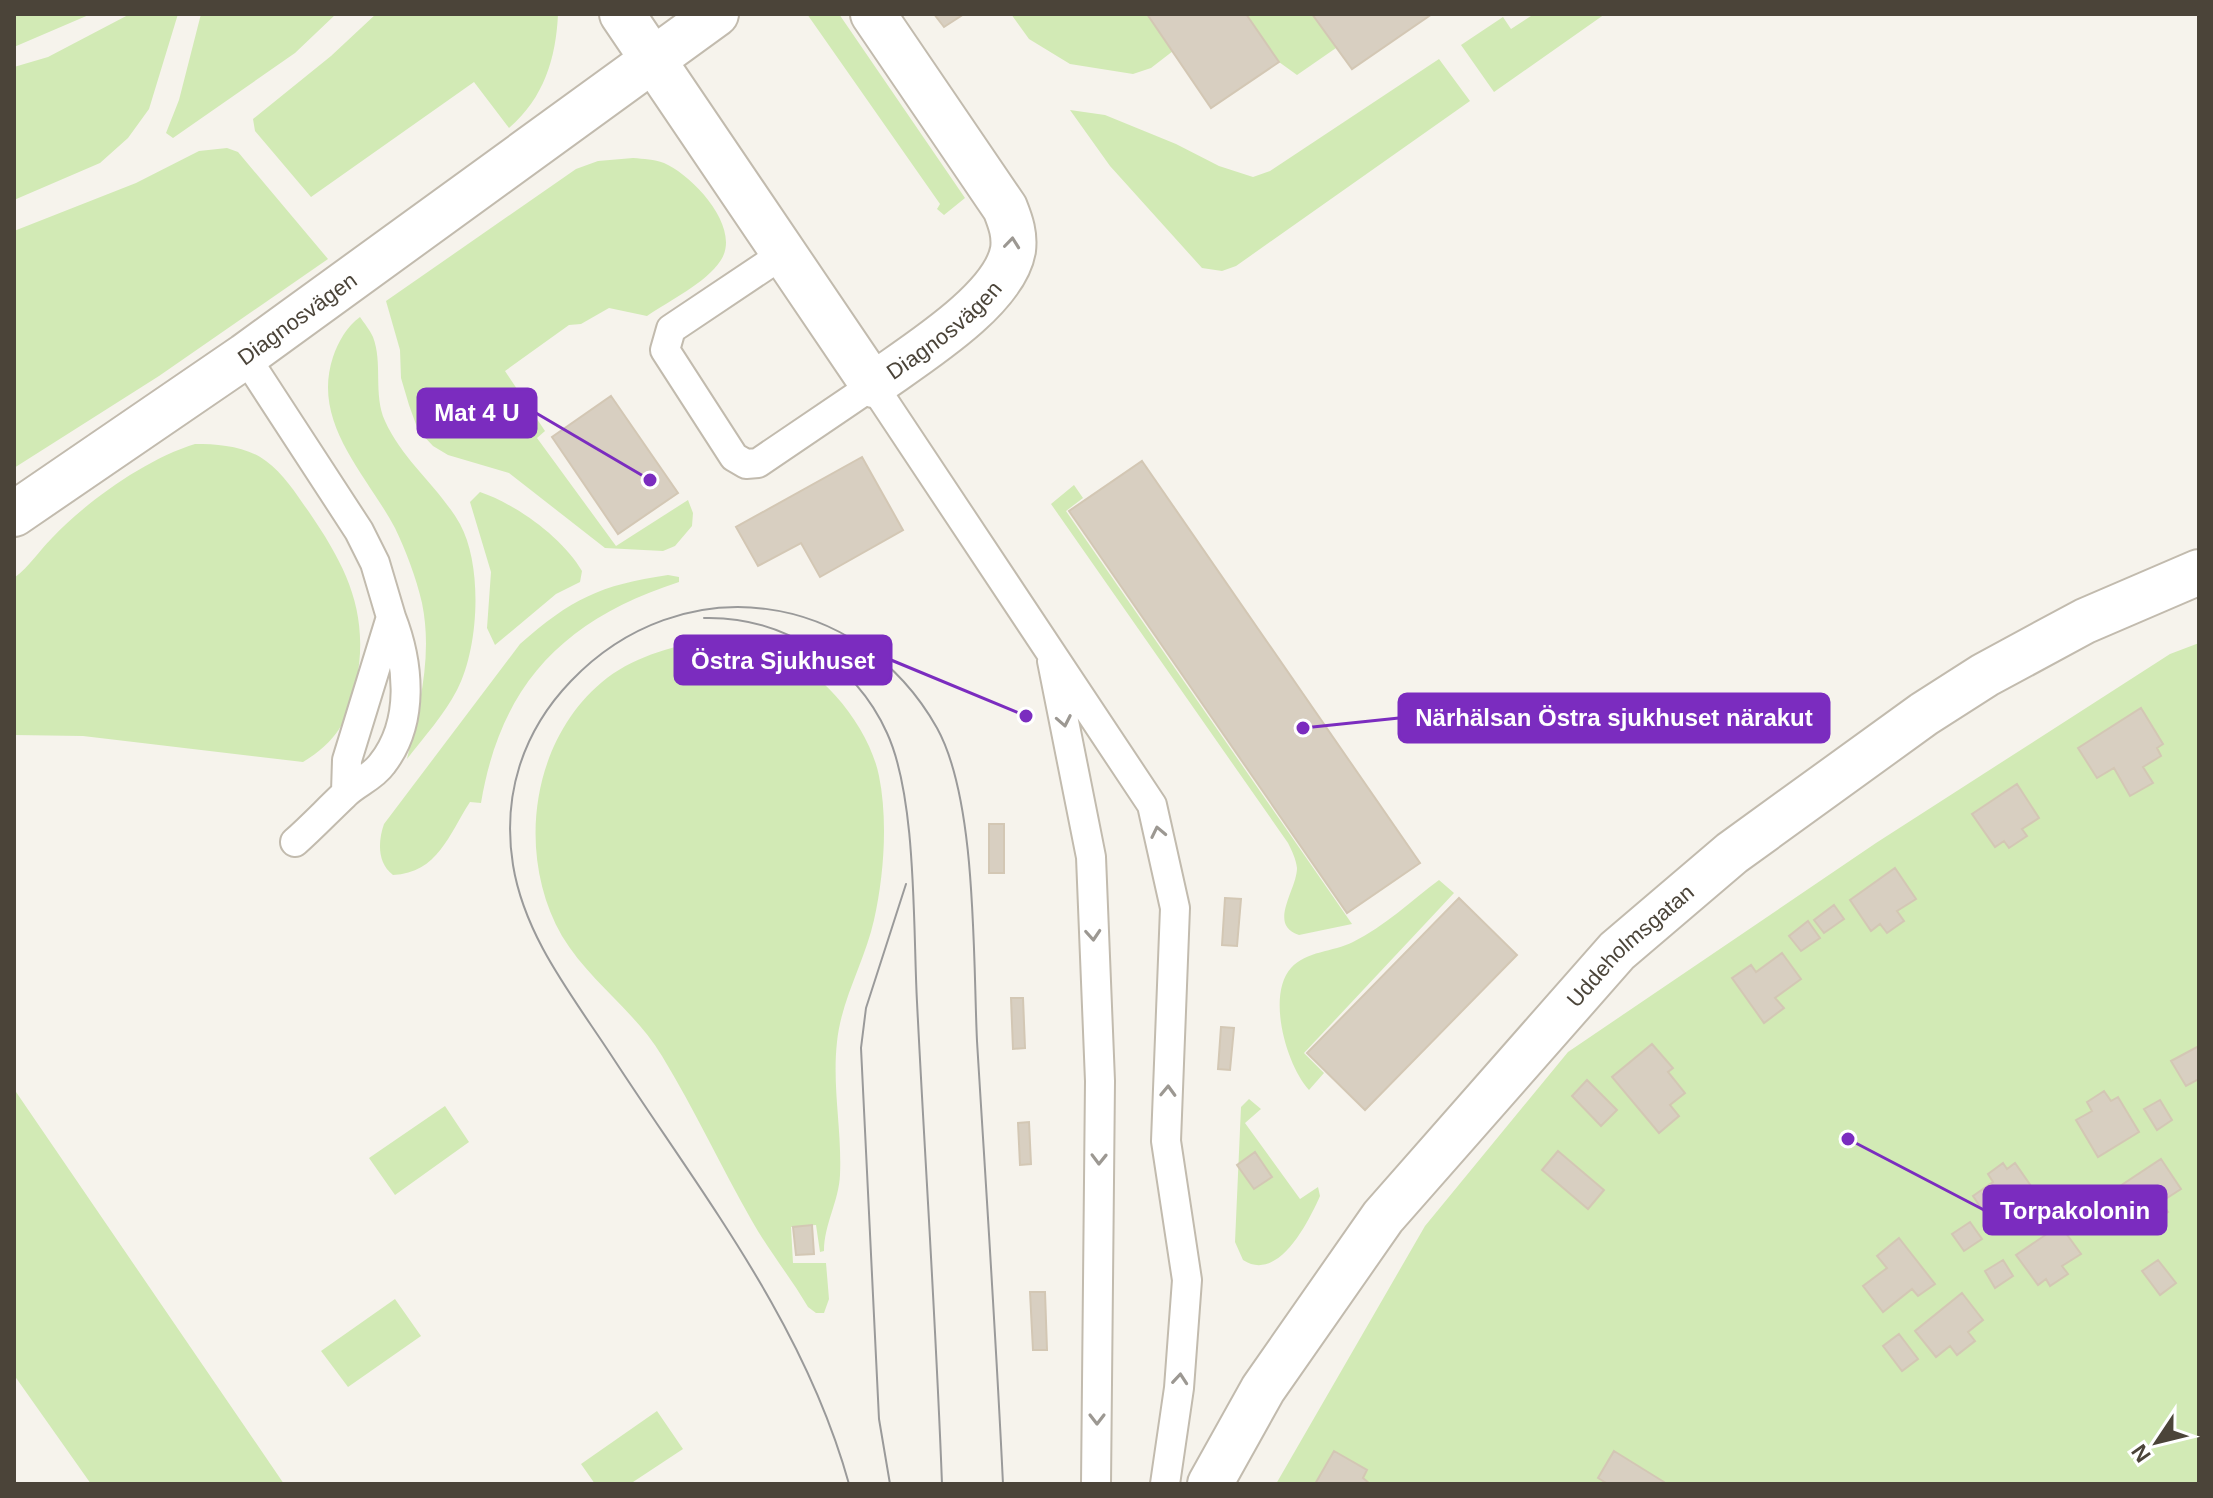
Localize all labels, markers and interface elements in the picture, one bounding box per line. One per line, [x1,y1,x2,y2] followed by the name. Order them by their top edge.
[1003,236,1020,249] one-way arrow
[233,267,361,370] street label: Diagnosvägen
[882,276,1006,384] street label: Diagnosvägen
[418,389,536,437] callout: Mat 4 U
[434,399,520,426] text: Mat 4 U
[675,636,891,684] callout: Östra Sjukhuset
[691,647,875,674] text: Östra Sjukhuset
[1399,694,1829,742] callout: Närhälsan Östra sjukhuset närakut
[1415,704,1813,731] text: Närhälsan Östra sjukhuset närakut
[1055,714,1072,728] one-way arrow
[1150,826,1167,839] one-way arrow
[1561,879,1699,1012] street label: Uddeholmsgatan
[1084,929,1101,942] one-way arrow
[1159,1084,1176,1097] one-way arrow
[1090,1153,1108,1166] one-way arrow
[1984,1186,2166,1234] callout: Torpakolonin
[2000,1197,2150,1224] text: Torpakolonin
[1171,1372,1188,1385] one-way arrow
[2117,1402,2197,1482] north arrow
[1088,1413,1106,1426] one-way arrow
[2126,1440,2156,1467] text: N

